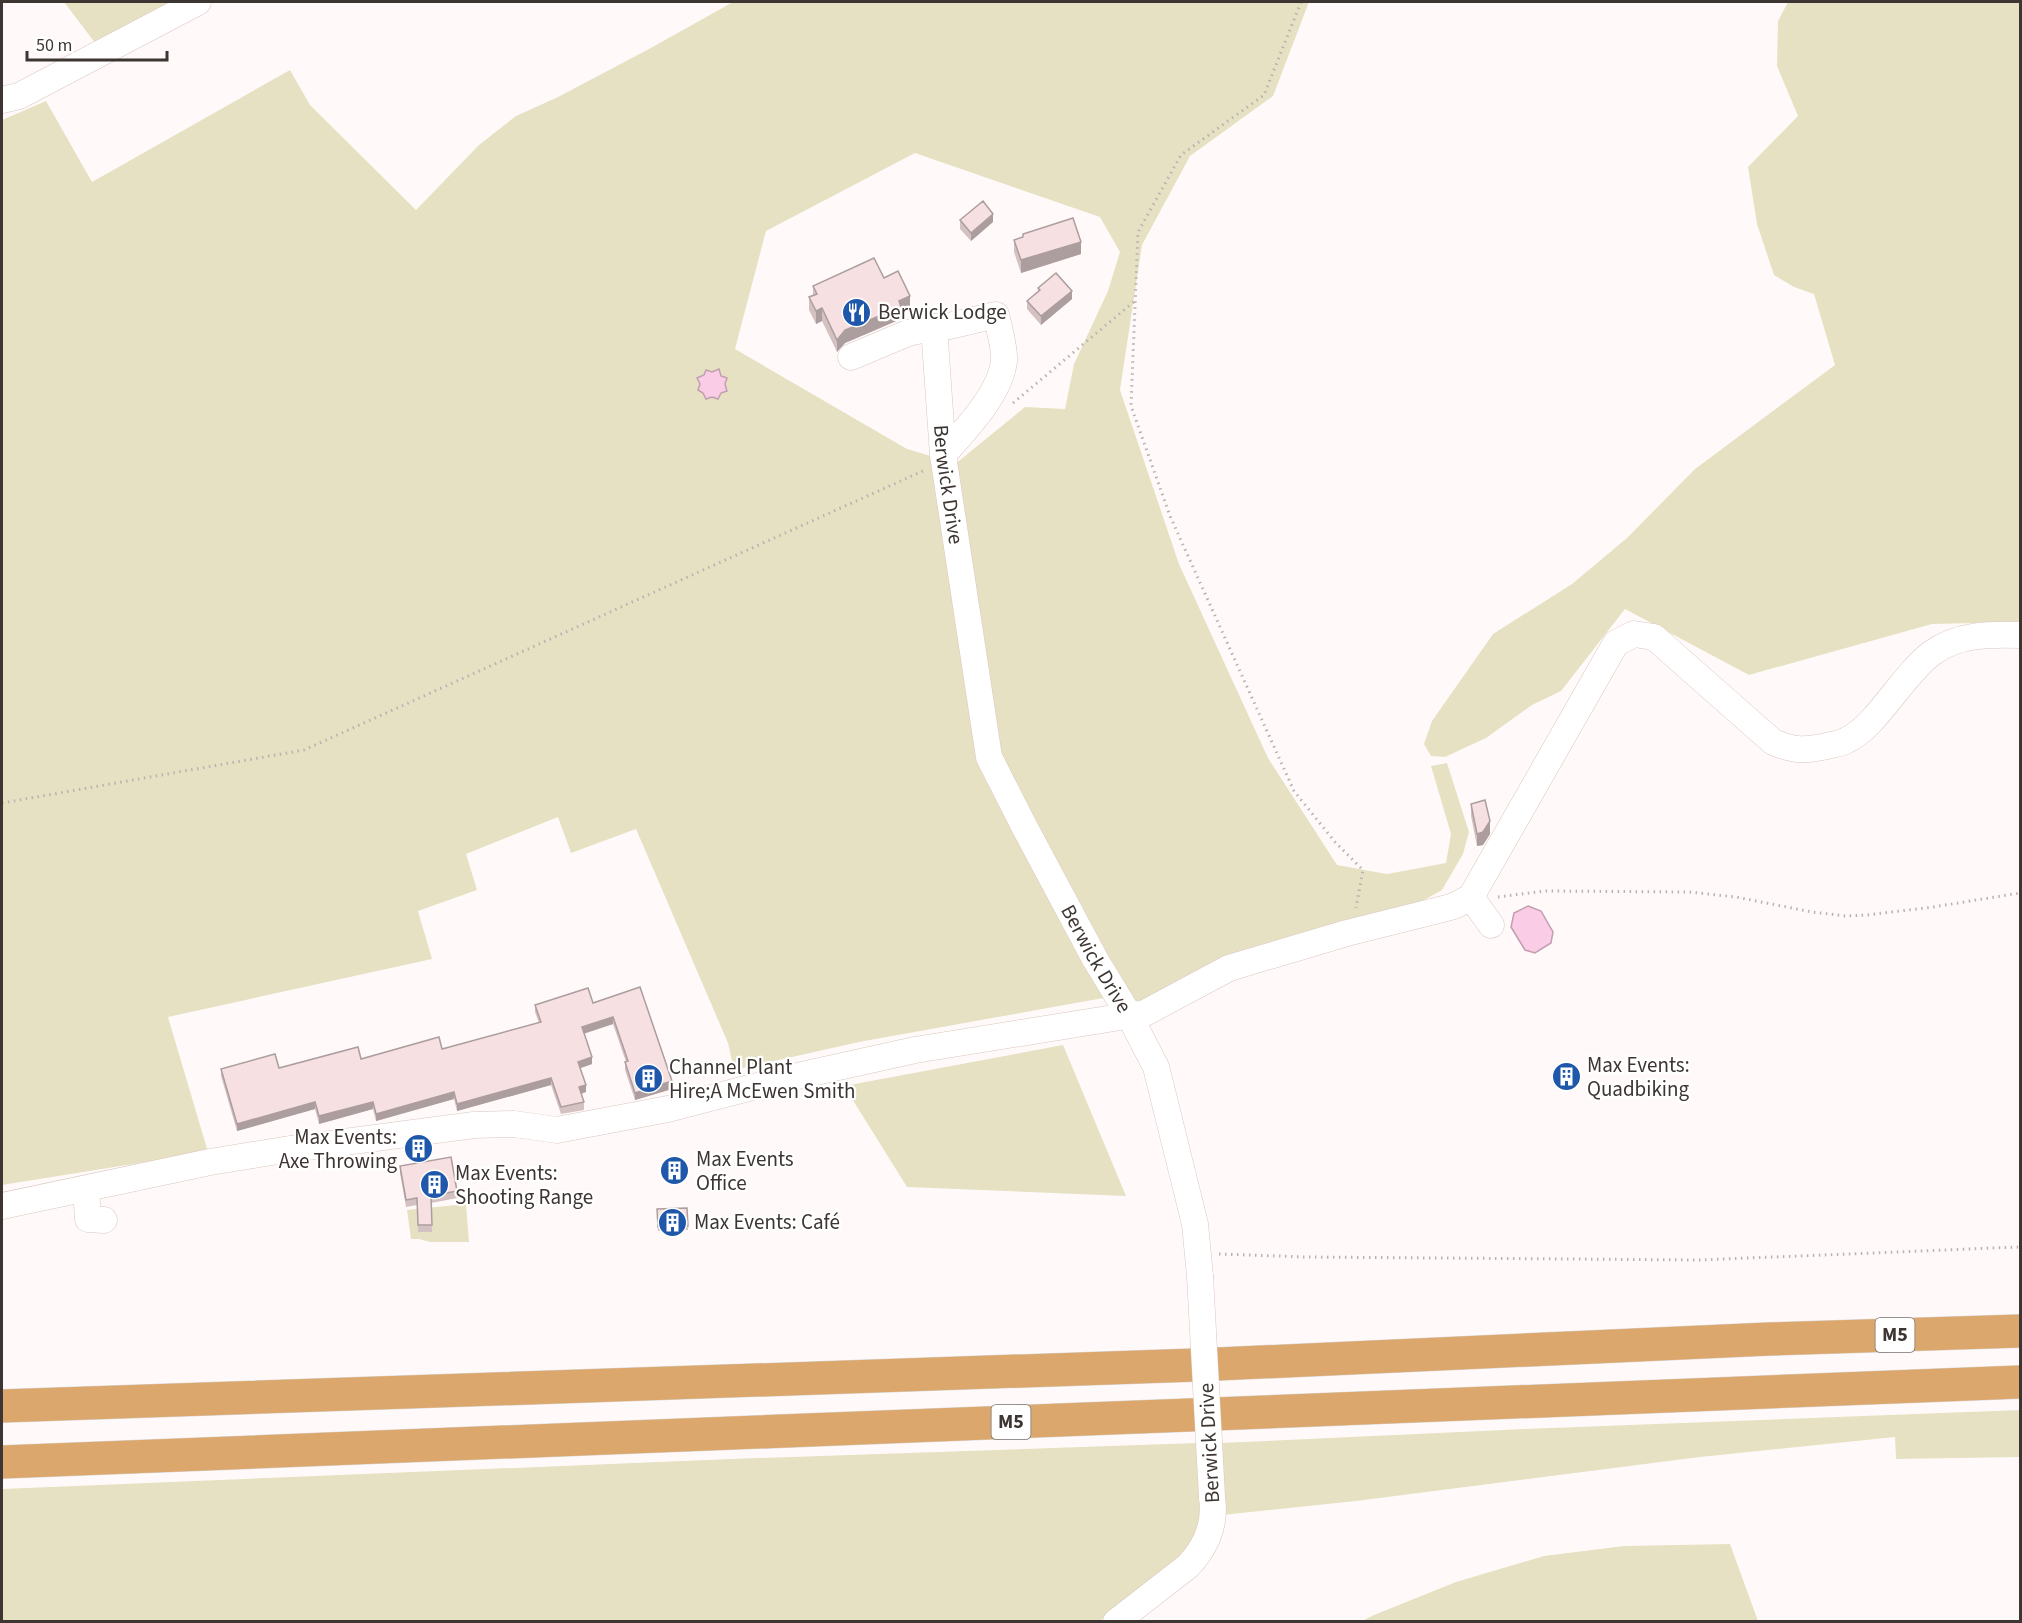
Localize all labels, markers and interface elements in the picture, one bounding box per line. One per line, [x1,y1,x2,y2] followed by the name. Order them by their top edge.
[27,24,166,62] scale bar
[36,33,72,58] text: 50 m
[841,296,873,328] restaurant icon: Berwick Lodge
[878,297,1007,327] place label: Berwick Lodge
[926,424,971,546] street label: Berwick Drive
[1054,899,1139,1019] street label: Berwick Drive
[1587,1050,1690,1104] place label: Max Events: Quadbiking
[669,1052,856,1106] place label: Channel Plant Hire;A McEwen Smith
[1550,1061,1582,1093] building icon: Max Events: Quadbiking
[632,1063,664,1095] building icon: Channel Plant Hire;A McEwen Smith
[279,1122,397,1176] place label: Max Events: Axe Throwing
[402,1133,434,1165] building icon: Max Events: Axe Throwing
[696,1144,794,1198] place label: Max Events Office
[659,1155,691,1187] building icon: Max Events Office
[455,1158,593,1212] place label: Max Events: Shooting Range
[418,1169,450,1201] building icon: Max Events: Shooting Range
[657,1206,689,1238] building icon: Max Events: Café
[694,1207,840,1237] place label: Max Events: Café
[1876,1318,1914,1352] road number: M5
[1191,1382,1227,1504] street label: Berwick Drive
[992,1405,1030,1439] road number: M5

